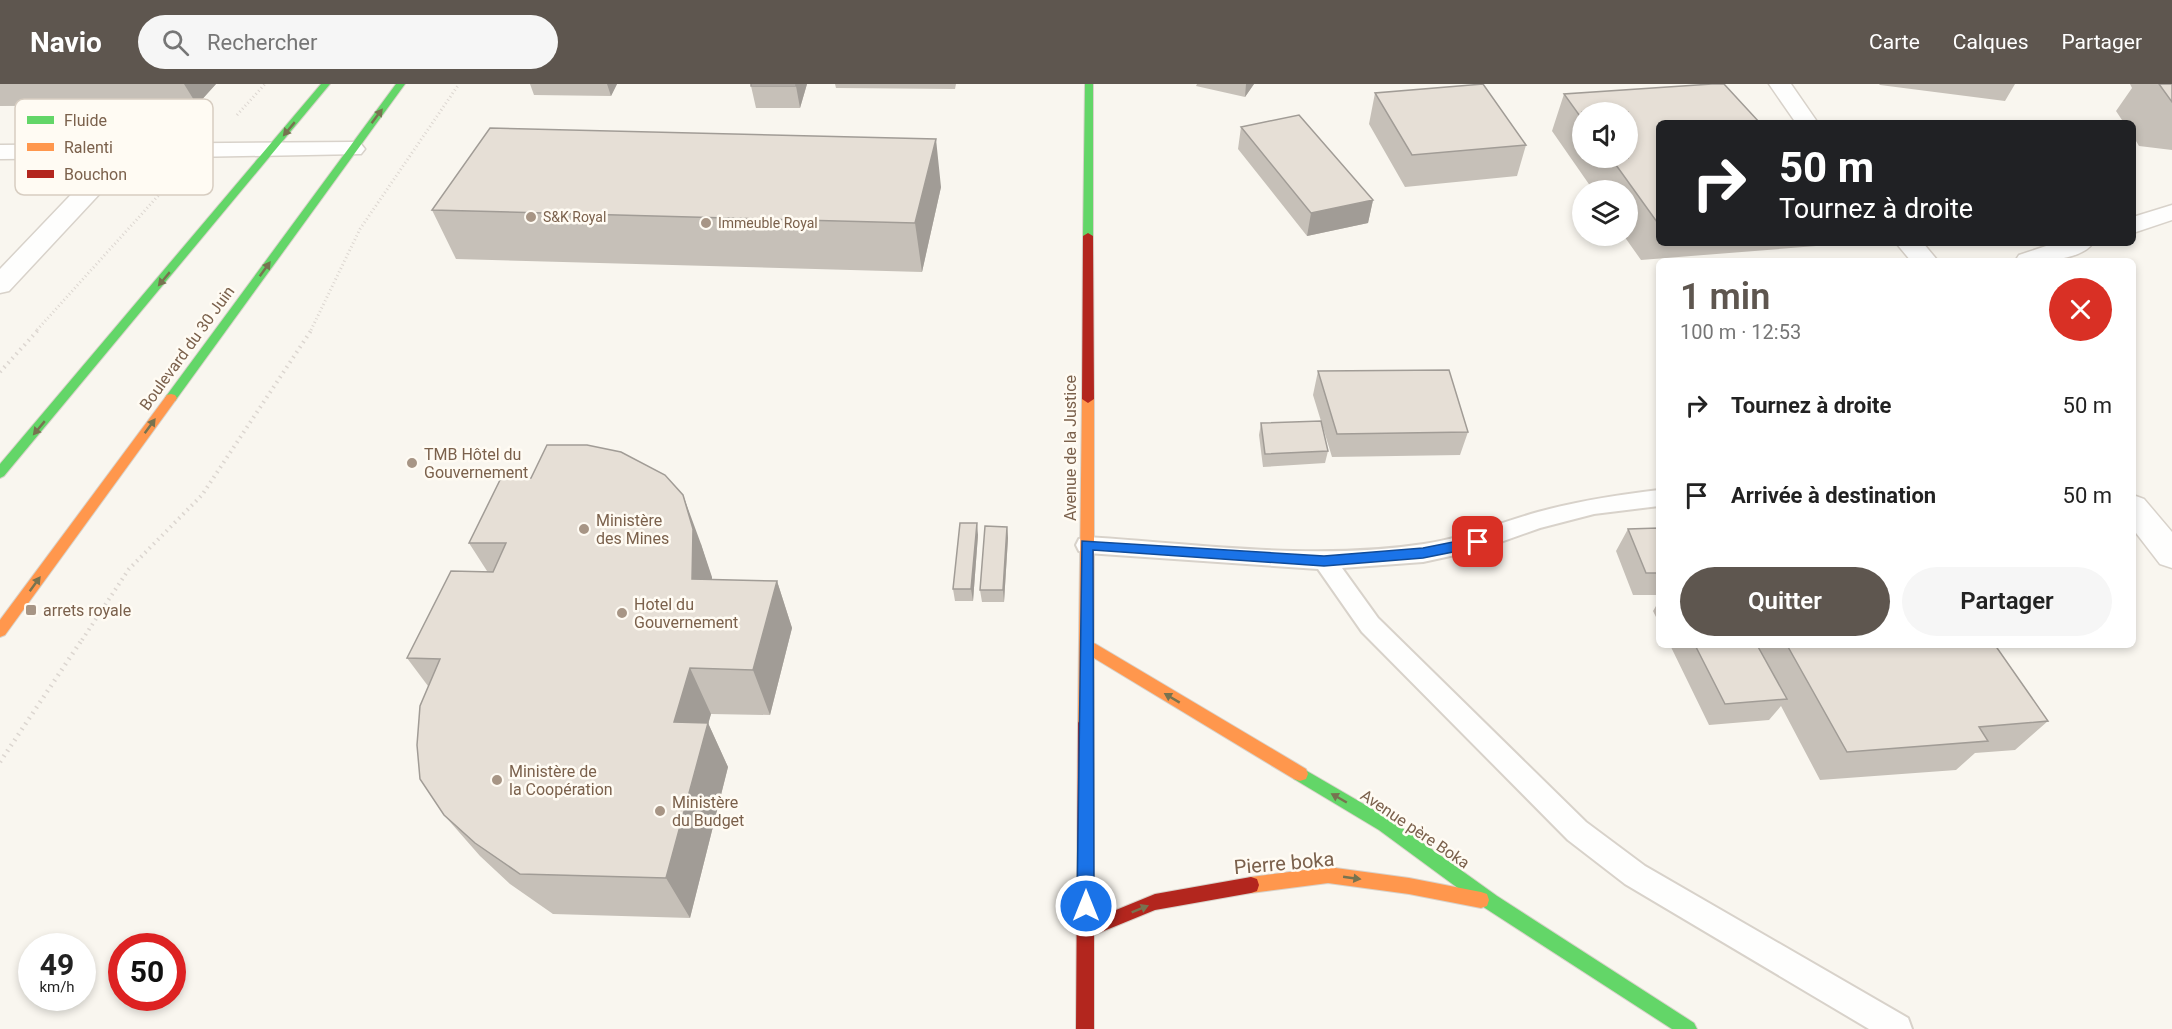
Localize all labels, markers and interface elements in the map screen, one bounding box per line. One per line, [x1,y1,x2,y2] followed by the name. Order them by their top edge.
[138,15,558,69] search box
[30,26,102,59] text: Navio
[159,26,192,59] icon: search
[207,30,317,55] text: Rechercher
[1869,30,1920,54] text: Carte
[1953,30,2028,54] text: Calques
[2061,30,2142,54] text: Partager
[15,99,213,195] legend
[1572,102,1638,246] map controls
[1572,102,1638,168] button: sound
[371,109,383,125] one-way arrow
[64,111,107,130] text: Fluide
[283,121,296,136] one-way arrow
[64,138,113,157] text: Ralenti
[1779,143,1874,192] text: 50 m
[1680,144,1758,222] icon: right
[64,165,127,184] text: Bouchon
[1572,180,1638,246] button: layers
[1779,193,1973,225] text: Tournez à droite
[543,209,606,225] place label: S&K Royal
[524,210,538,224] marker: S&K Royal
[718,215,818,231] place label: Immeuble Royal
[699,216,713,230] marker: Immeuble Royal
[259,262,271,278] one-way arrow
[158,271,171,286] one-way arrow
[1680,276,1770,318] text: 1 min
[2049,278,2112,341] button: close
[136,282,238,414] street label: Boulevard du 30 Juin
[1680,320,1801,344] text: 100 m · 12:53
[1061,375,1080,521] street label: Avenue de la Justice
[1680,389,1713,422] icon: right
[1731,393,1891,418] text: Tournez à droite
[2063,393,2112,418] text: 50 m
[144,419,156,435] one-way arrow
[32,420,45,436] one-way arrow
[424,445,528,482] place label: TMB Hôtel du Gouvernement
[405,456,419,470] marker: TMB Hôtel du Gouvernement
[1680,479,1713,512] icon: arrive
[1731,483,1936,508] text: Arrivée à destination
[2063,483,2112,508] text: 50 m
[596,511,669,548] place label: Ministère des Mines
[1452,516,1503,567] pin
[577,522,591,536] marker: Ministère des Mines
[1461,525,1494,558] icon: arrive
[1680,567,1890,636] button: Quitter
[1902,567,2112,636] button: Partager
[28,576,40,591] one-way arrow
[634,595,738,632] place label: Hotel du Gouvernement
[43,601,131,620] place label: arrets royale
[24,603,38,617] marker: arrets royale
[615,606,629,620] marker: Hotel du Gouvernement
[1164,693,1180,704] one-way arrow
[509,762,613,799] place label: Ministère de la Coopération
[490,773,504,787] marker: Ministère de la Coopération
[1357,786,1473,872] street label: Avenue père Boka
[672,793,744,830] place label: Ministère du Budget
[1330,793,1347,803] one-way arrow
[653,804,667,818] marker: Ministère du Budget
[1233,847,1335,879] street label: Pierre boka
[1343,873,1362,883] one-way arrow
[1054,874,1118,938] position arrow
[1131,903,1149,913] one-way arrow
[108,933,186,1011] speed limit sign: 50
[40,947,74,982] text: 49
[39,978,75,996] text: km/h

